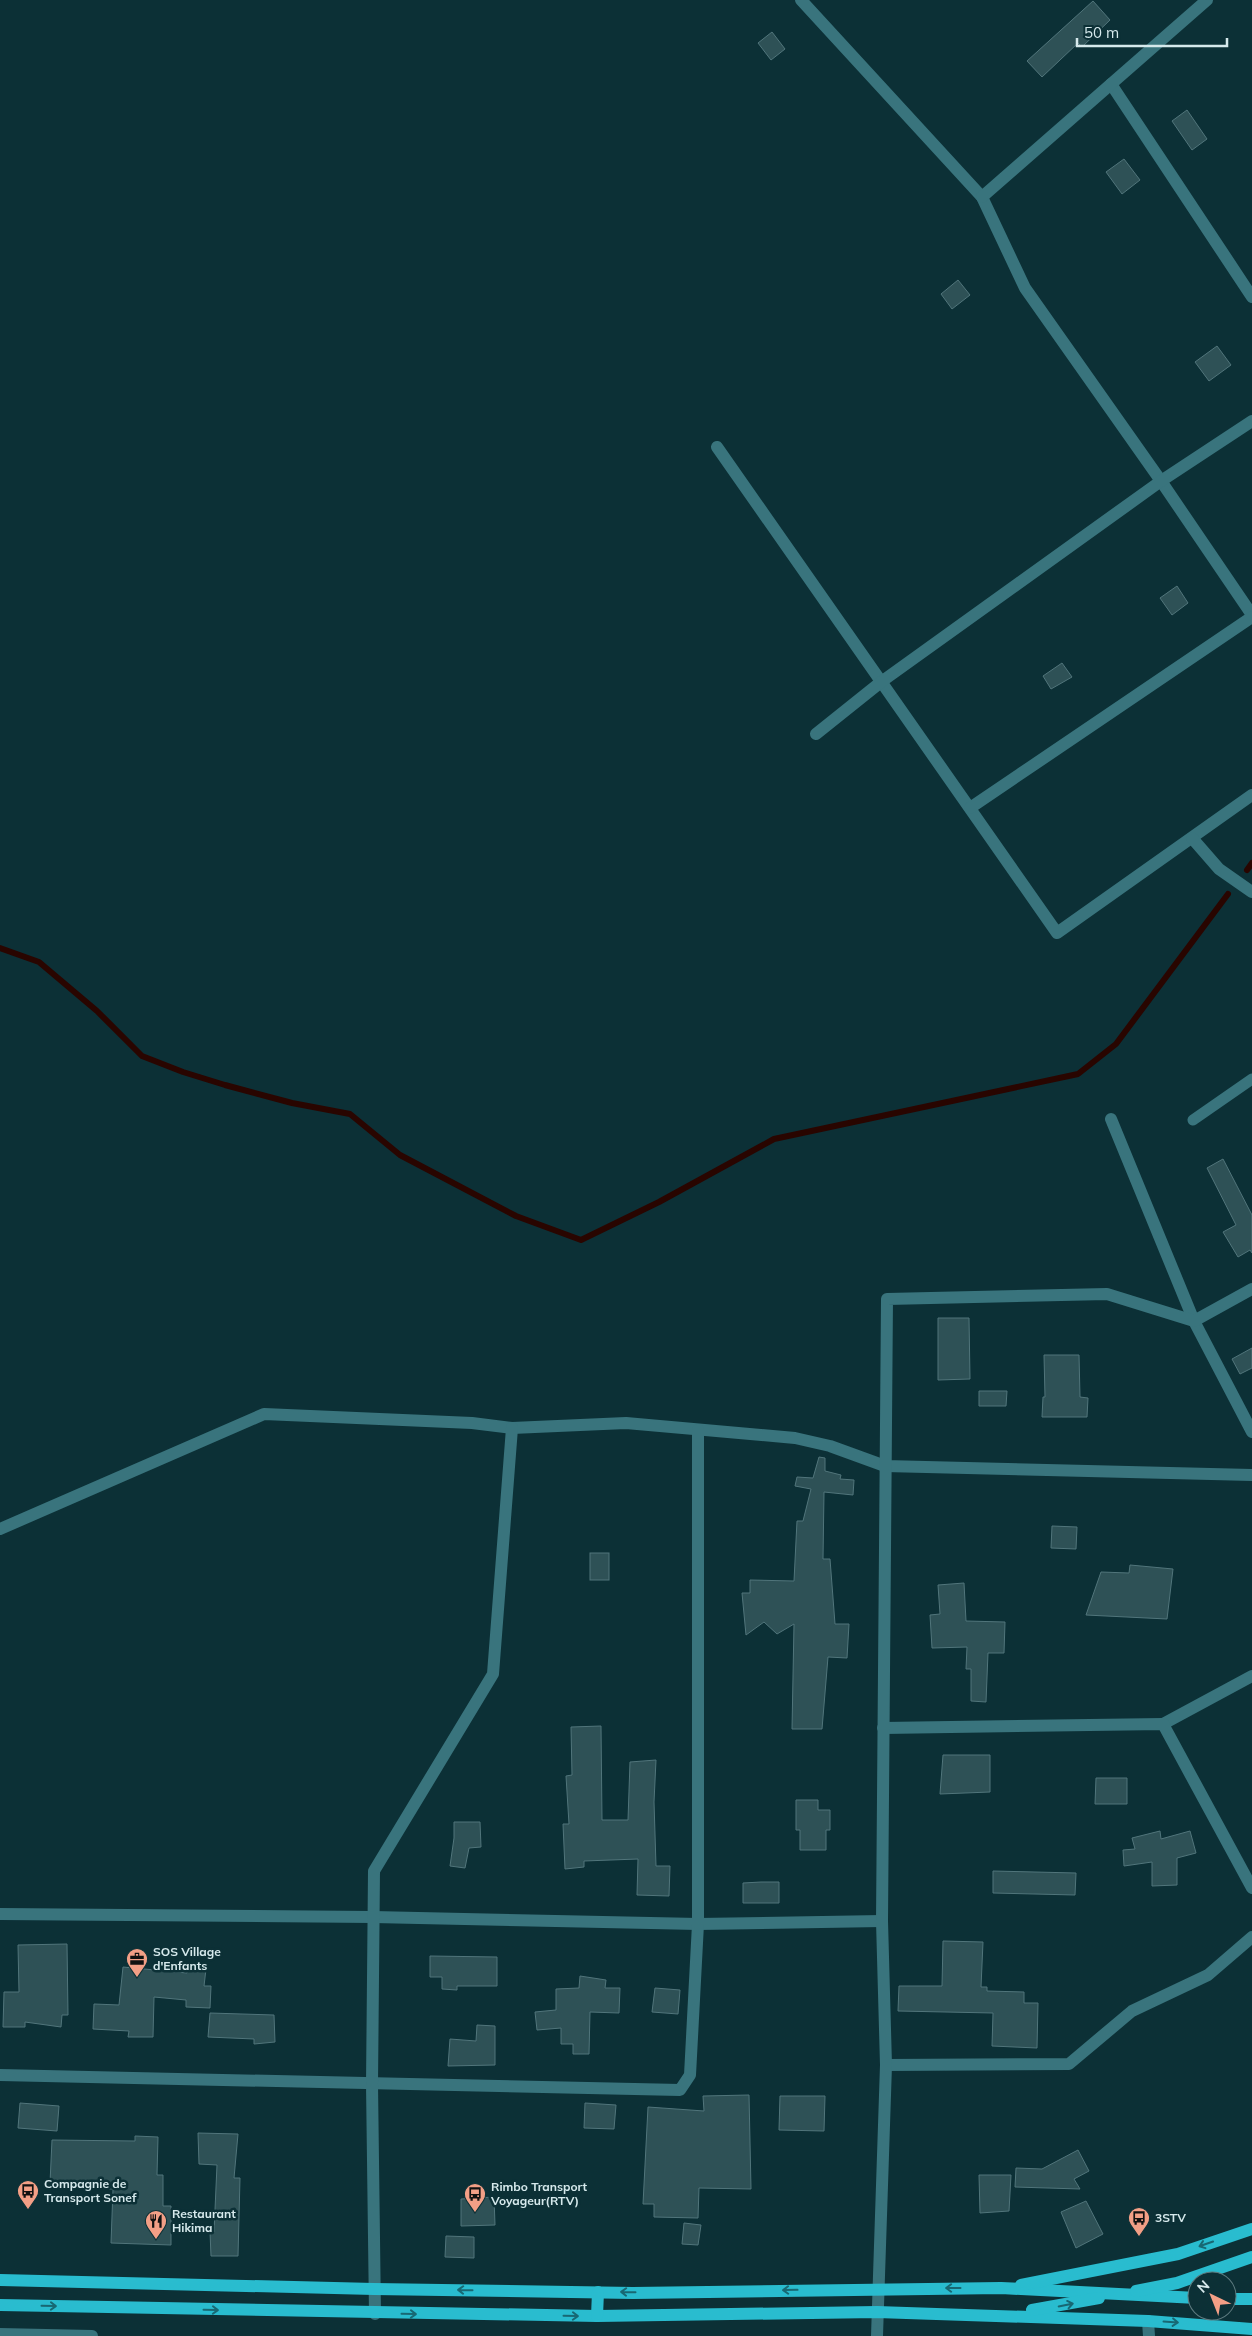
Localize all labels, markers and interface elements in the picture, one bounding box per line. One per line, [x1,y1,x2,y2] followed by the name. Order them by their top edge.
[1077,15,1227,47] scale bar
[1084,23,1119,42] text: 50 m
[153,1944,221,1973] place label: SOS Village d'Enfants
[125,1947,149,1978] office icon: SOS Village d'Enfants
[44,2176,137,2205] place label: Compagnie de Transport Sonef
[16,2179,40,2210] bus stop icon: Compagnie de Transport Sonef
[490,2179,588,2208] place label: Rimbo Transport Voyageur(RTV)
[463,2182,487,2213] bus stop icon: Rimbo Transport Voyageur(RTV)
[172,2206,236,2235] place label: Restaurant Hikima
[1127,2206,1151,2237] bus stop icon: 3STV
[144,2209,168,2240] restaurant icon: Restaurant Hikima
[1155,2210,1186,2225] place label: 3STV
[1198,2240,1214,2250] one-way arrow
[1187,2271,1237,2321] north arrow
[1193,2276,1213,2297] text: N
[945,2283,961,2293] one-way arrow
[782,2285,798,2295] one-way arrow
[458,2286,474,2295] one-way arrow
[620,2288,636,2297] one-way arrow
[1057,2300,1073,2309] one-way arrow
[40,2301,56,2311] one-way arrow
[202,2305,219,2315] one-way arrow
[400,2309,416,2319] one-way arrow
[562,2311,579,2321] one-way arrow
[1163,2318,1179,2327] one-way arrow

